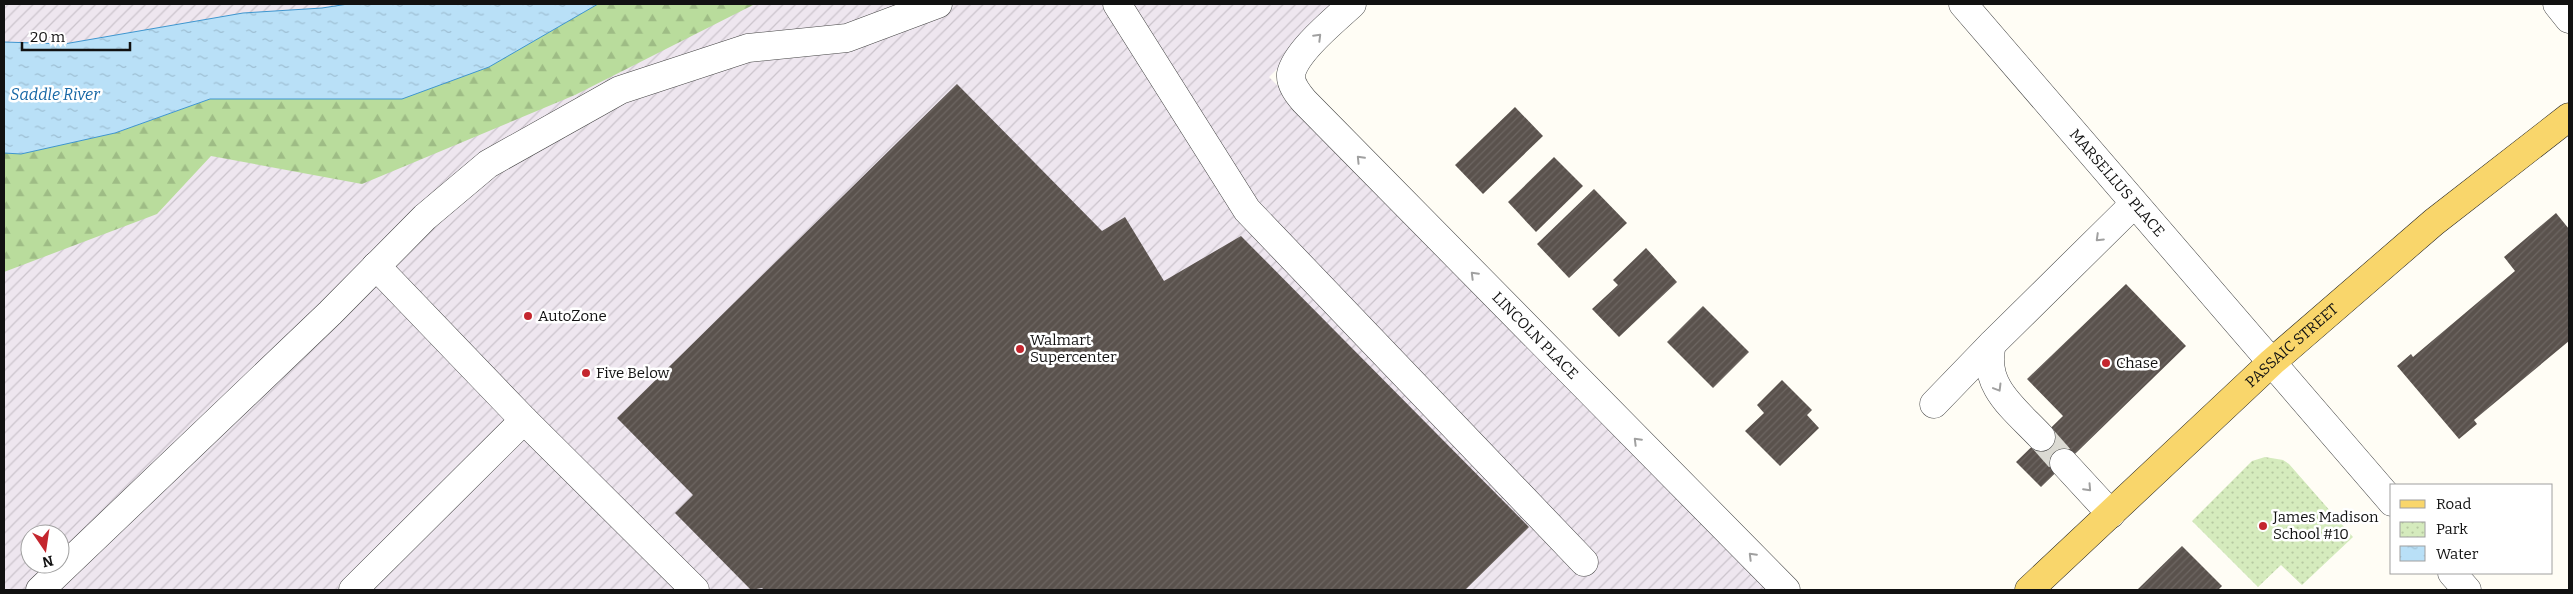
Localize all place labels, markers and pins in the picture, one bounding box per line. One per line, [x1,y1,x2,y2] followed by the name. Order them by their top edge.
[538,307,607,325] place label: AutoZone
[522,310,534,322] marker: AutoZone
[1030,331,1117,366] place label: Walmart Supercenter
[1014,343,1026,355] marker: Walmart Supercenter
[2116,354,2158,372] place label: Chase
[2100,357,2112,369] marker: Chase
[596,364,671,382] place label: Five Below
[580,367,592,379] marker: Five Below
[2272,508,2379,543] place label: James Madison School #10
[2257,520,2269,532] marker: James Madison School #10

